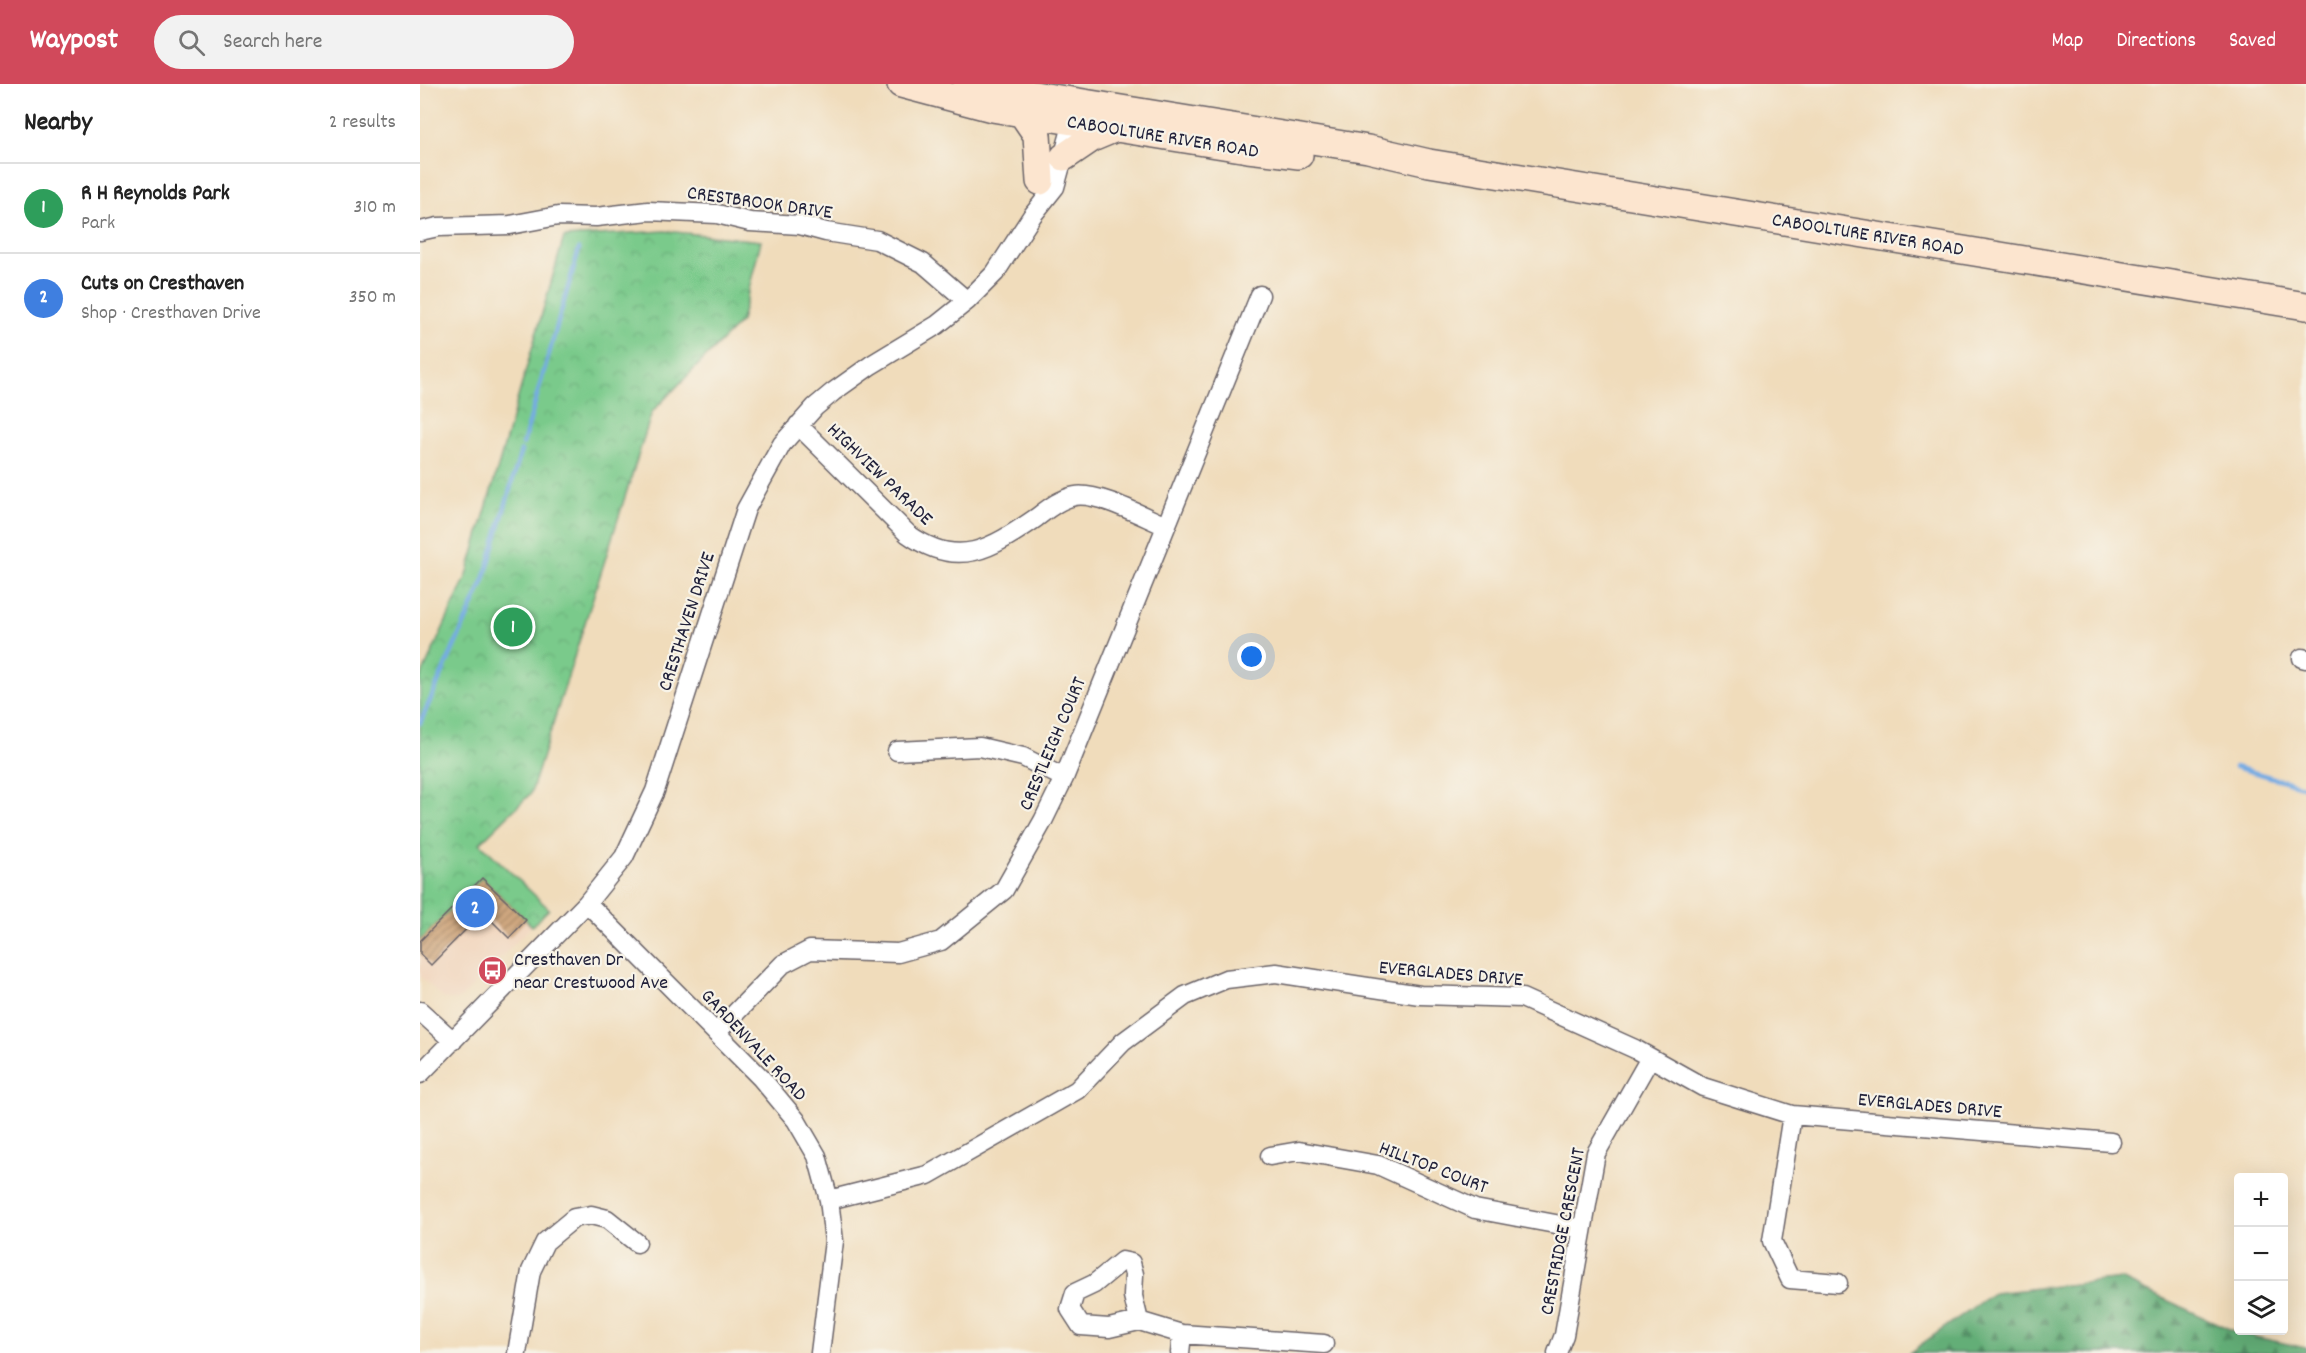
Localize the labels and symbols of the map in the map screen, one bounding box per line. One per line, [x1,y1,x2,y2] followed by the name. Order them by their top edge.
[1065,109,1260,167] street label: CABOOLTURE RIVER ROAD
[685,180,834,228] street label: CRESTBROOK DRIVE
[1770,207,1965,265] street label: CABOOLTURE RIVER ROAD
[820,417,938,533] street label: HIGHVIEW PARADE
[652,549,724,695] street label: CRESTHAVEN DRIVE
[494,604,532,650] pin: 1
[1237,642,1266,671] your location
[1013,673,1095,815] street label: CRESTLEIGH COURT
[456,886,494,930] pin: 2
[514,947,668,998] place label: Cresthaven Dr near Crestwood Ave
[477,954,509,986] bus stop icon: Cresthaven Dr near Crestwood Ave
[1378,955,1524,995] street label: EVERGLADES DRIVE
[693,984,812,1109] street label: GARDENVALE ROAD
[1857,1087,2003,1127] street label: EVERGLADES DRIVE
[1374,1135,1491,1202] street label: HILLTOP COURT
[1534,1146,1594,1318] street label: CRESTRIDGE CRESCENT

